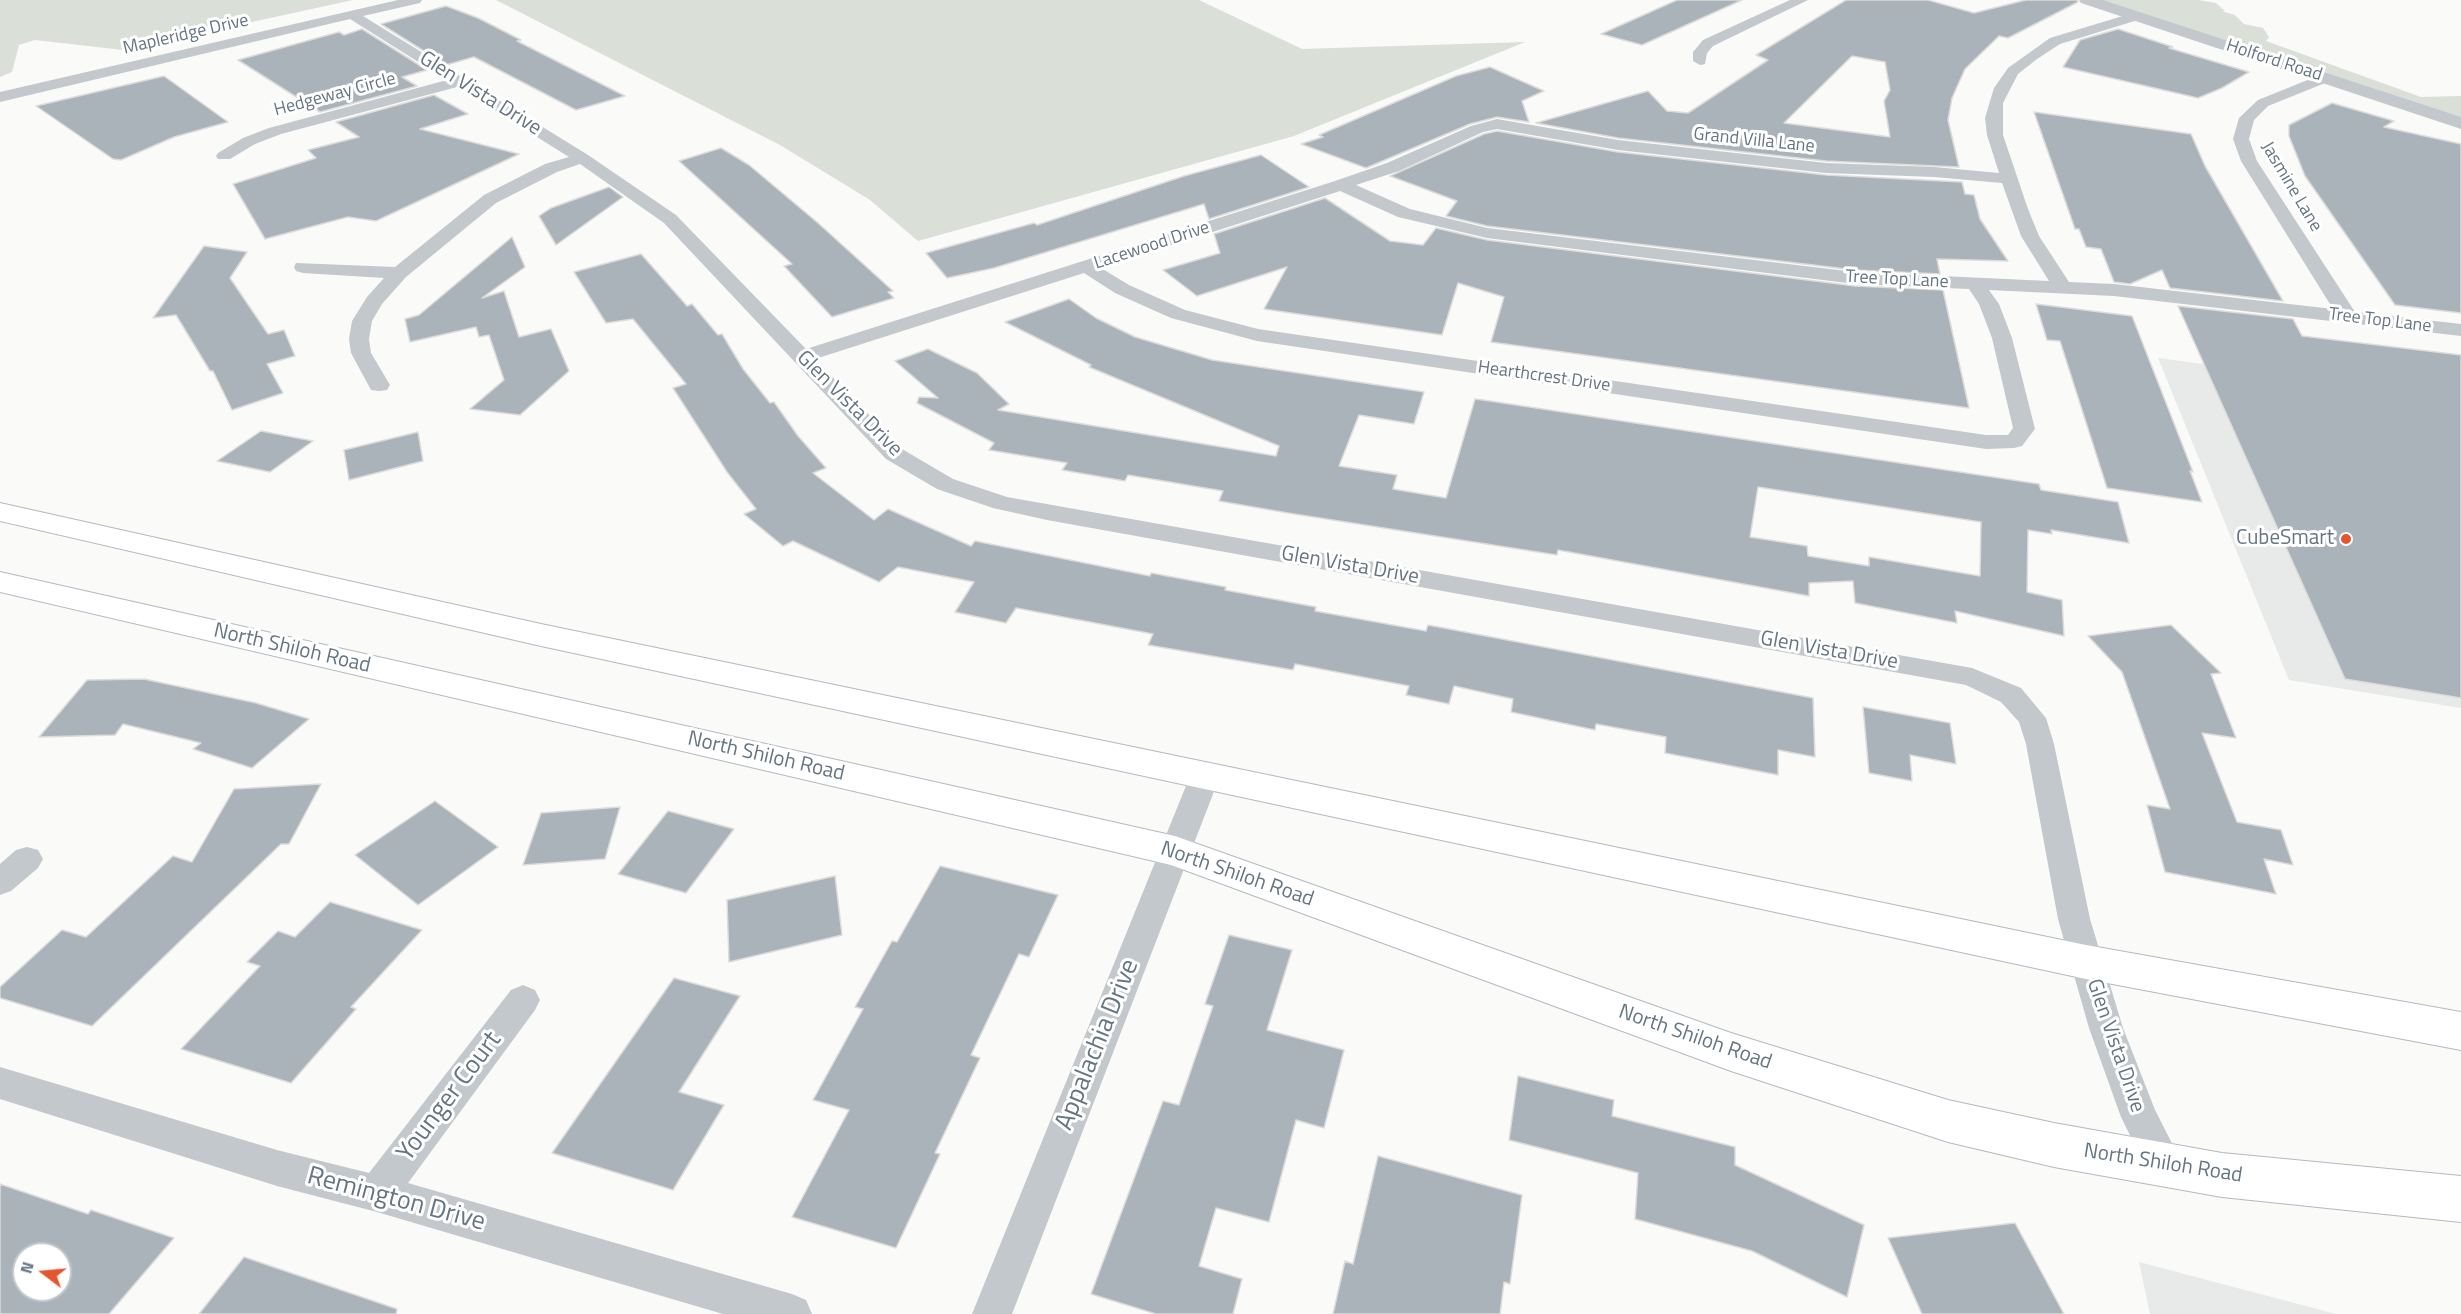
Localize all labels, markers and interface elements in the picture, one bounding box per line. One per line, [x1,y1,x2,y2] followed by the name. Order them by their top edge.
[121,10,251,60] street label: Mapleridge Drive
[2223,35,2325,87] street label: Holford Road
[414,46,546,142] street label: Glen Vista Drive
[272,68,398,122] street label: Hedgeway Circle
[1692,124,1816,158] street label: Grand Villa Lane
[2256,138,2326,236] street label: Jasmine Lane
[1092,217,1212,275] street label: Lacewood Drive
[1845,267,1949,293] street label: Tree Top Lane
[2327,304,2433,338] street label: Tree Top Lane
[791,346,907,462] street label: Glen Vista Drive
[1476,357,1612,397] street label: Hearthcrest Drive
[2236,526,2334,552] place label: CubeSmart
[2339,532,2353,546] marker: CubeSmart
[1279,541,1421,591] street label: Glen Vista Drive
[211,619,373,679] street label: North Shiloh Road
[1758,626,1900,676] street label: Glen Vista Drive
[685,727,847,787] street label: North Shiloh Road
[1157,837,1317,913] street label: North Shiloh Road
[1050,955,1146,1135] street label: Appalachia Drive
[2080,976,2150,1116] street label: Glen Vista Drive
[1615,1000,1775,1076] street label: North Shiloh Road
[391,1026,509,1168] street label: Younger Court
[2082,1139,2244,1189] street label: North Shiloh Road
[304,1161,488,1239] street label: Remington Drive
[12,1242,72,1302] north arrow
[14,1259,40,1276] text: N

